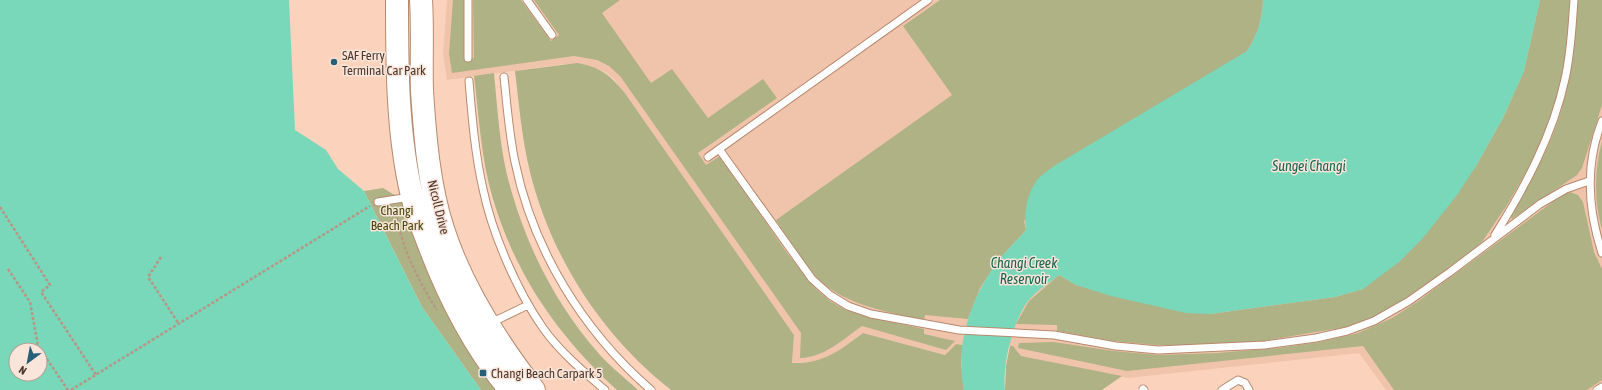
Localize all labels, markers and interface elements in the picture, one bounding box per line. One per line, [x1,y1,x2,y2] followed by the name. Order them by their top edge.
[342,48,426,78] place label: SAF Ferry Terminal Car Park
[329,57,339,67] marker: SAF Ferry Terminal Car Park
[1271,158,1346,174] water label: Sungei Changi
[425,178,453,236] street label: Nicoll Drive
[371,203,424,233] park label: Changi Beach Park
[991,255,1058,287] water label: Changi Creek Reservoir
[8,342,48,382] north arrow
[17,364,29,377] text: N
[491,366,602,381] place label: Changi Beach Carpark 5
[478,368,488,378] marker: Changi Beach Carpark 5

